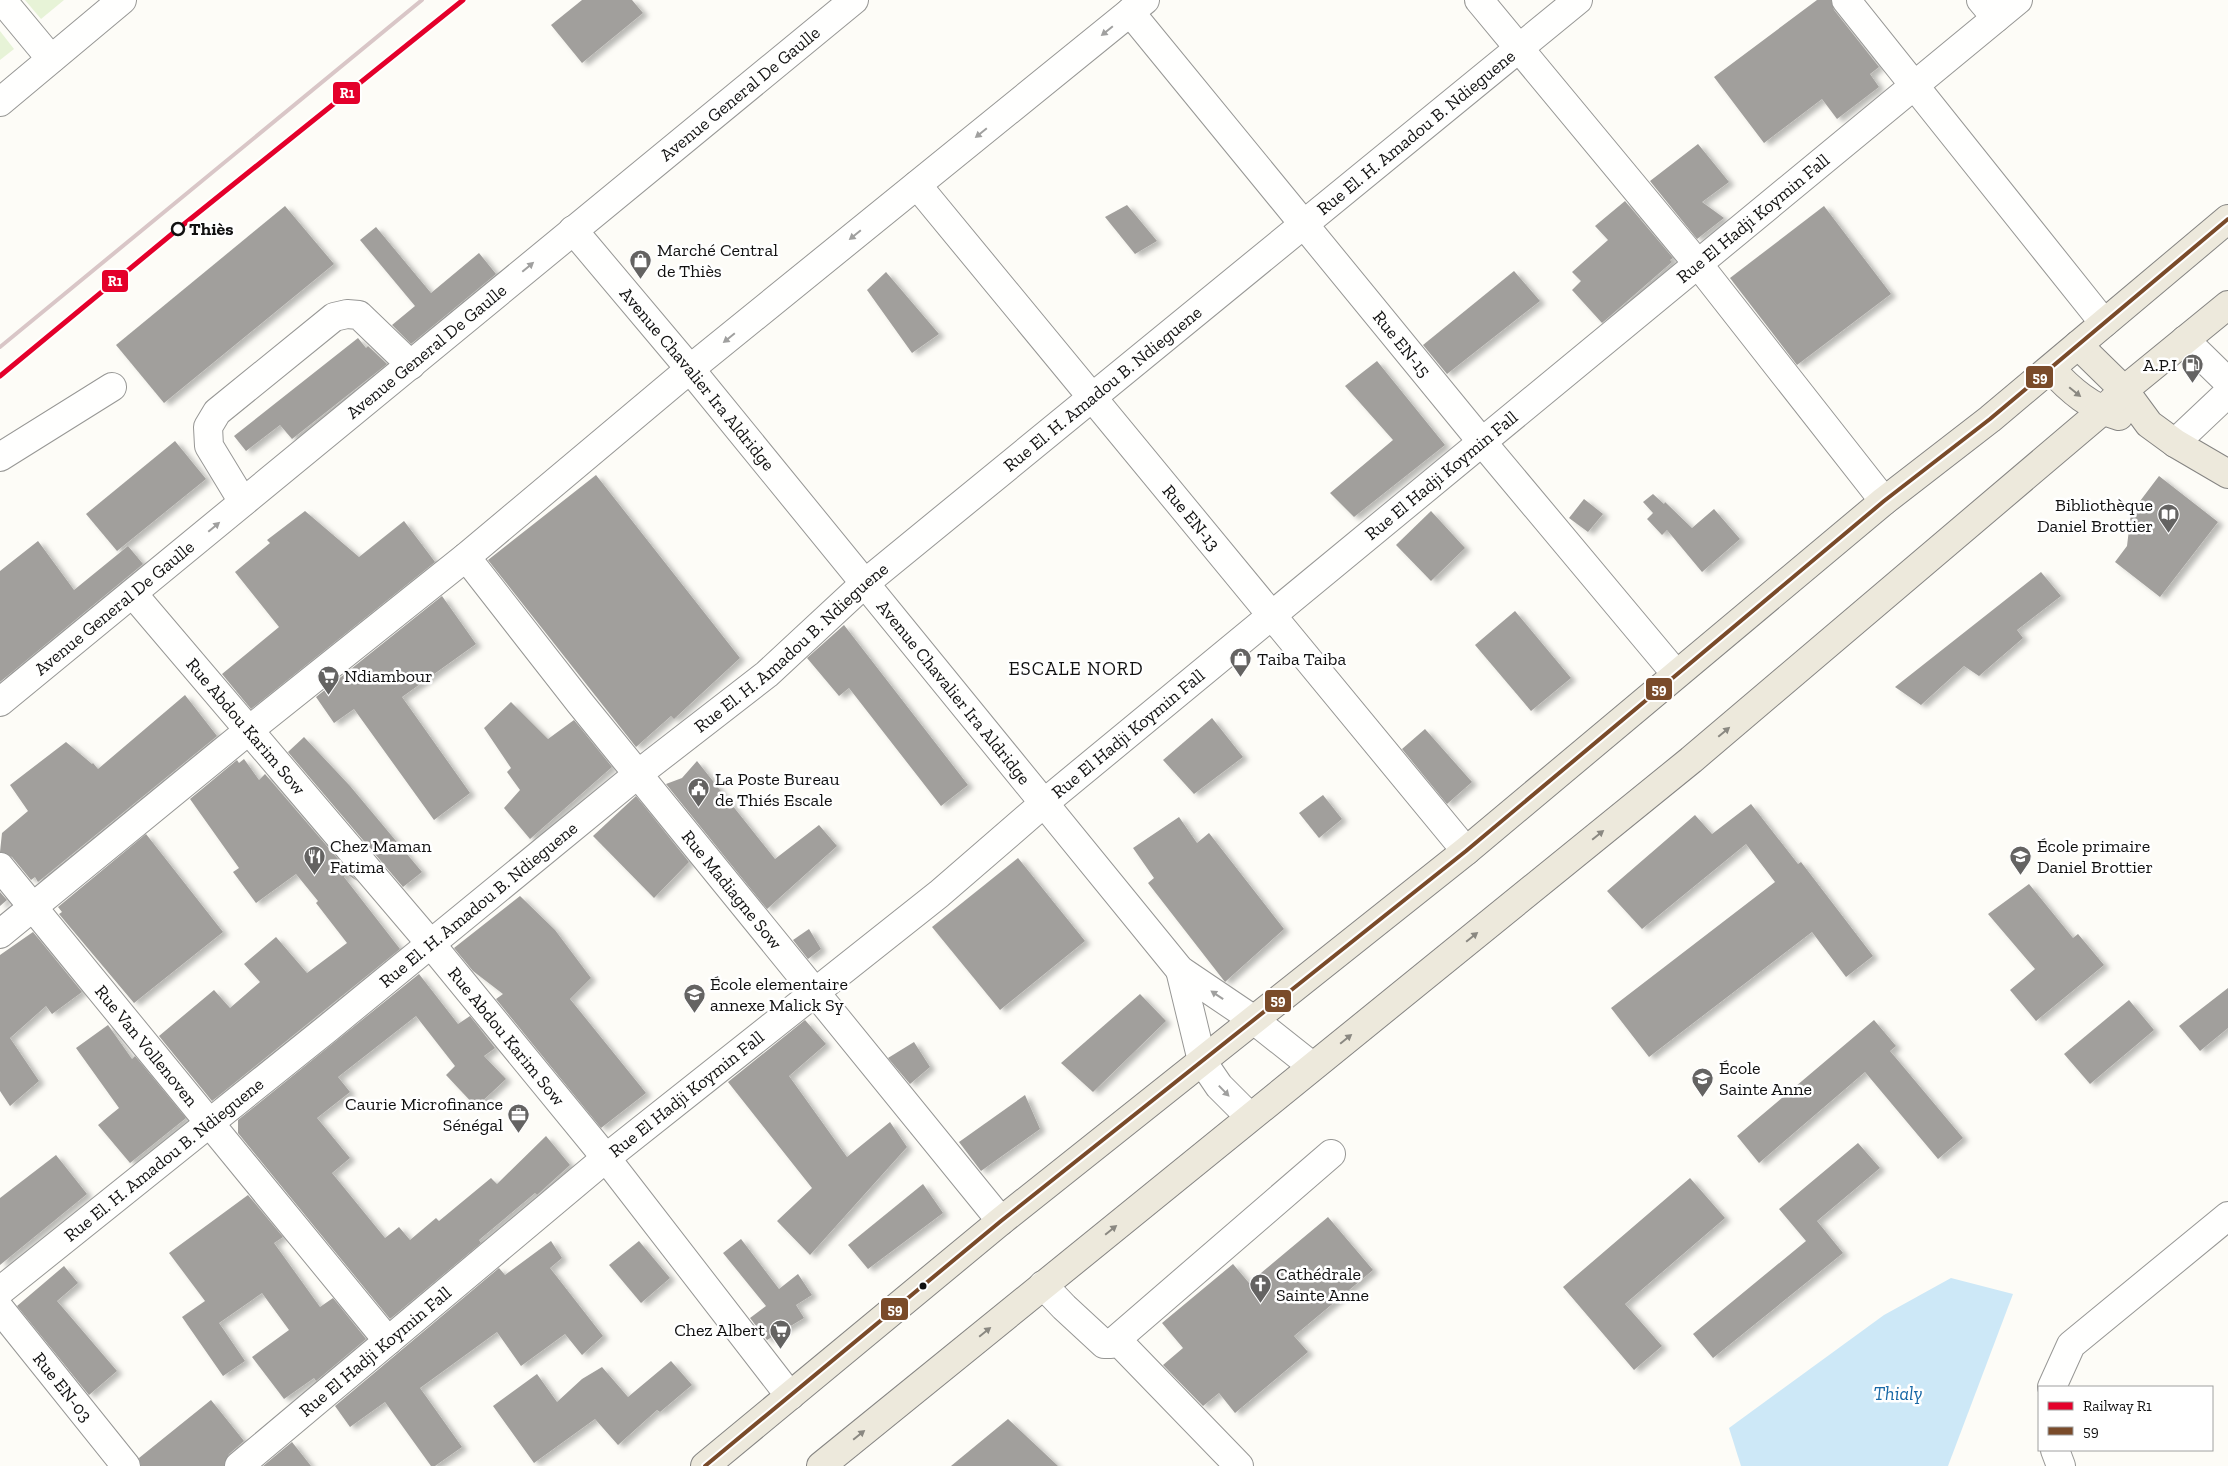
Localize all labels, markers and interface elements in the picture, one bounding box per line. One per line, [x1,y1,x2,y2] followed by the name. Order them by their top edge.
[656,21,825,166] street label: Avenue General De Gaulle
[1101,25,1114,36] one-way arrow
[1313,45,1520,220] street label: Rue El. H. Amadou B. Ndieguene
[332,81,361,105] line badge: R1
[340,85,355,102] text: R1
[975,128,988,139] one-way arrow
[1672,149,1834,288] street label: Rue El Hadji Koymin Fall
[189,218,234,240] place label: Thiès
[171,222,185,236] marker: Thiès
[848,230,861,241] one-way arrow
[657,239,778,282] place label: Marché Central de Thiès
[629,248,653,279] shop icon: Marché Central de Thiès
[521,262,534,273] one-way arrow
[101,269,129,293] line badge: R1
[108,273,123,290] text: R1
[342,279,511,424] street label: Avenue General De Gaulle
[615,283,779,475] street label: Avenue Chavalier Ira Aldridge
[999,301,1206,476] street label: Rue El. H. Amadou B. Ndieguene
[1368,306,1435,382] street label: Rue EN-15
[722,332,735,343] one-way arrow
[2181,353,2205,384] fuel station icon: A.P.I
[2143,354,2177,376] place label: A.P.I
[2025,365,2054,389] line badge: 59
[2033,369,2048,386] text: 59
[2068,386,2081,397] one-way arrow
[1361,406,1522,545] street label: Rue El Hadji Koymin Fall
[1158,480,1225,555] street label: Rue EN-13
[2037,494,2153,537] place label: Bibliothèque Daniel Brottier
[2157,503,2181,534] library icon: Bibliothèque Daniel Brottier
[207,521,220,532] one-way arrow
[30,536,199,680] street label: Avenue General De Gaulle
[690,558,893,737] street label: Rue El. H. Amadou B. Ndieguene
[872,596,1035,789] street label: Avenue Chavalier Ira Aldridge
[1229,647,1253,678] shop icon: Taiba Taiba
[1257,648,1346,670] place label: Taiba Taiba
[181,654,310,800] street label: Rue Abdou Karim Sow
[1008,657,1144,680] district label: ESCALE NORD
[316,664,340,695] supermarket icon: Ndiambour
[1047,664,1209,803] street label: Rue El Hadji Koymin Fall
[344,665,433,687] place label: Ndiambour
[1645,677,1673,701] line badge: 59
[1652,681,1667,698] text: 59
[1718,727,1730,738] one-way arrow
[715,768,840,811] place label: La Poste Bureau de Thiés Escale
[687,777,711,808] public building icon: La Poste Bureau de Thiés Escale
[375,817,582,992] street label: Rue El. H. Amadou B. Ndieguene
[677,826,787,954] street label: Rue Madiagne Sow
[1592,830,1605,841] one-way arrow
[330,835,432,878] place label: Chez Maman Fatima
[2037,835,2153,878] place label: École primaire Daniel Brottier
[302,844,326,875] restaurant icon: Chez Maman Fatima
[2009,844,2033,875] school or university icon: École primaire Daniel Brottier
[1465,932,1478,943] one-way arrow
[443,963,570,1110] street label: Rue Abdou Karim Sow
[710,973,848,1016] place label: École elementaire annexe Malick Sy
[90,980,203,1112] street label: Rue Van Vollenoven
[682,982,706,1013] school or university icon: École elementaire annexe Malick Sy
[1264,989,1292,1013] line badge: 59
[1211,990,1224,1000] one-way arrow
[1271,992,1286,1009] text: 59
[605,1026,769,1162] street label: Rue El Hadji Koymin Fall
[1339,1034,1352,1045] one-way arrow
[1719,1057,1812,1100] place label: École Sainte Anne
[1691,1066,1715,1097] school or university icon: École Sainte Anne
[60,1073,268,1246] street label: Rue El. H. Amadou B. Ndieguene
[1218,1084,1230,1096] one-way arrow
[345,1093,503,1136] place label: Caurie Microfinance Sénégal
[507,1102,531,1133] office icon: Caurie Microfinance Sénégal
[1104,1224,1117,1235] one-way arrow
[1276,1263,1369,1306] place label: Cathédrale Sainte Anne
[1248,1272,1272,1303] church icon: Cathédrale Sainte Anne
[295,1281,456,1422] street label: Rue El Hadji Koymin Fall
[918,1281,928,1291] unlabelled marker
[880,1297,909,1321] line badge: 59
[888,1301,903,1318] text: 59
[769,1318,793,1349] supermarket icon: Chez Albert
[674,1319,765,1341] place label: Chez Albert
[978,1327,991,1338] one-way arrow
[28,1348,97,1426] street label: Rue EN-03
[1874,1382,1923,1405] water label: Thialy
[2038,1386,2213,1451] legend
[2083,1397,2152,1415] text: Railway R1
[2083,1422,2099,1440] text: 59
[852,1430,865,1441] one-way arrow

